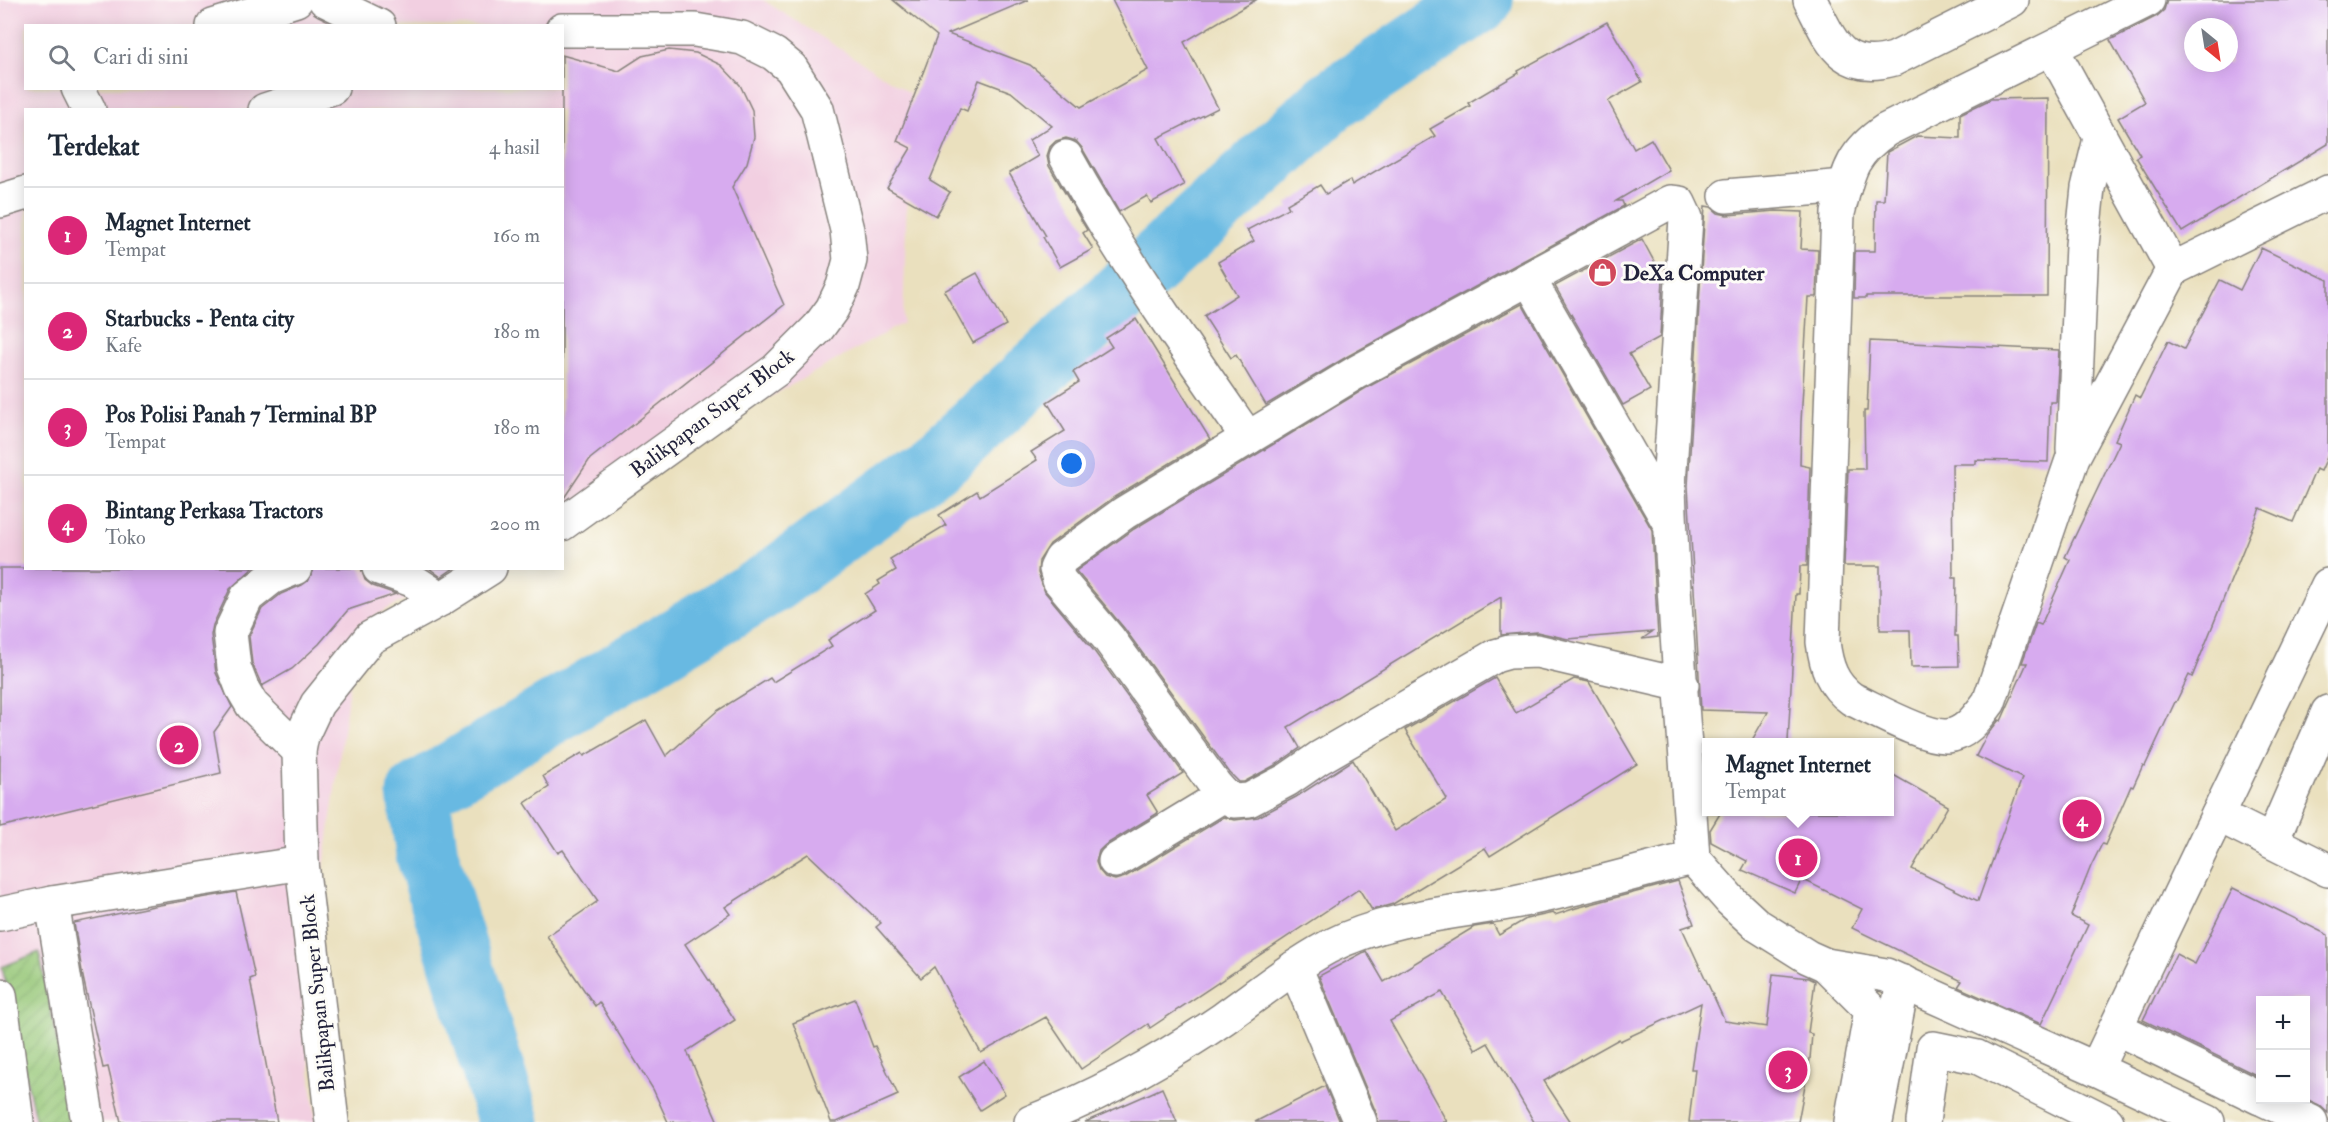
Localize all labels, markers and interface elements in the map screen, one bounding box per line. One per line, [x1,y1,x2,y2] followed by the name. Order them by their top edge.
[2184,18,2238,72] north arrow
[24,24,564,90] search box
[45,41,78,74] icon: search
[93,43,189,71] text: Cari di sini
[48,131,139,163] text: Terdekat
[489,135,540,160] text: 4 hasil
[105,209,251,237] text: Magnet Internet
[64,223,71,248] text: 1
[493,223,540,248] text: 160 m
[105,237,166,262] text: Tempat
[1586,257,1618,289] shop icon: DeXa Computer
[1623,260,1766,287] place label: DeXa Computer
[105,305,294,333] text: Starbucks - Penta city
[62,319,73,344] text: 2
[493,319,540,344] text: 180 m
[105,333,142,358] text: Kafe
[625,343,800,484] street label: Balikpapan Super Block
[105,401,377,429] text: Pos Polisi Panah 7 Terminal BP
[64,415,71,440] text: 3
[493,415,540,440] text: 180 m
[105,429,166,454] text: Tempat
[1057,449,1086,478] your location
[105,497,323,525] text: Bintang Perkasa Tractors
[62,511,73,536] text: 4
[490,511,540,536] text: 200 m
[105,525,146,550] text: Toko
[160,722,198,768] pin: 2
[1702,738,1894,816] popup
[1725,751,1871,779] text: Magnet Internet
[1725,779,1786,804] text: Tempat
[2062,796,2102,842] pin: 4
[1778,836,1818,880] pin: 1
[294,893,341,1093] street label: Balikpapan Super Block
[2256,996,2310,1104] map controls
[2256,996,2310,1050] button: +
[1768,1048,1808,1092] pin: 3
[2256,1050,2310,1104] button: −

